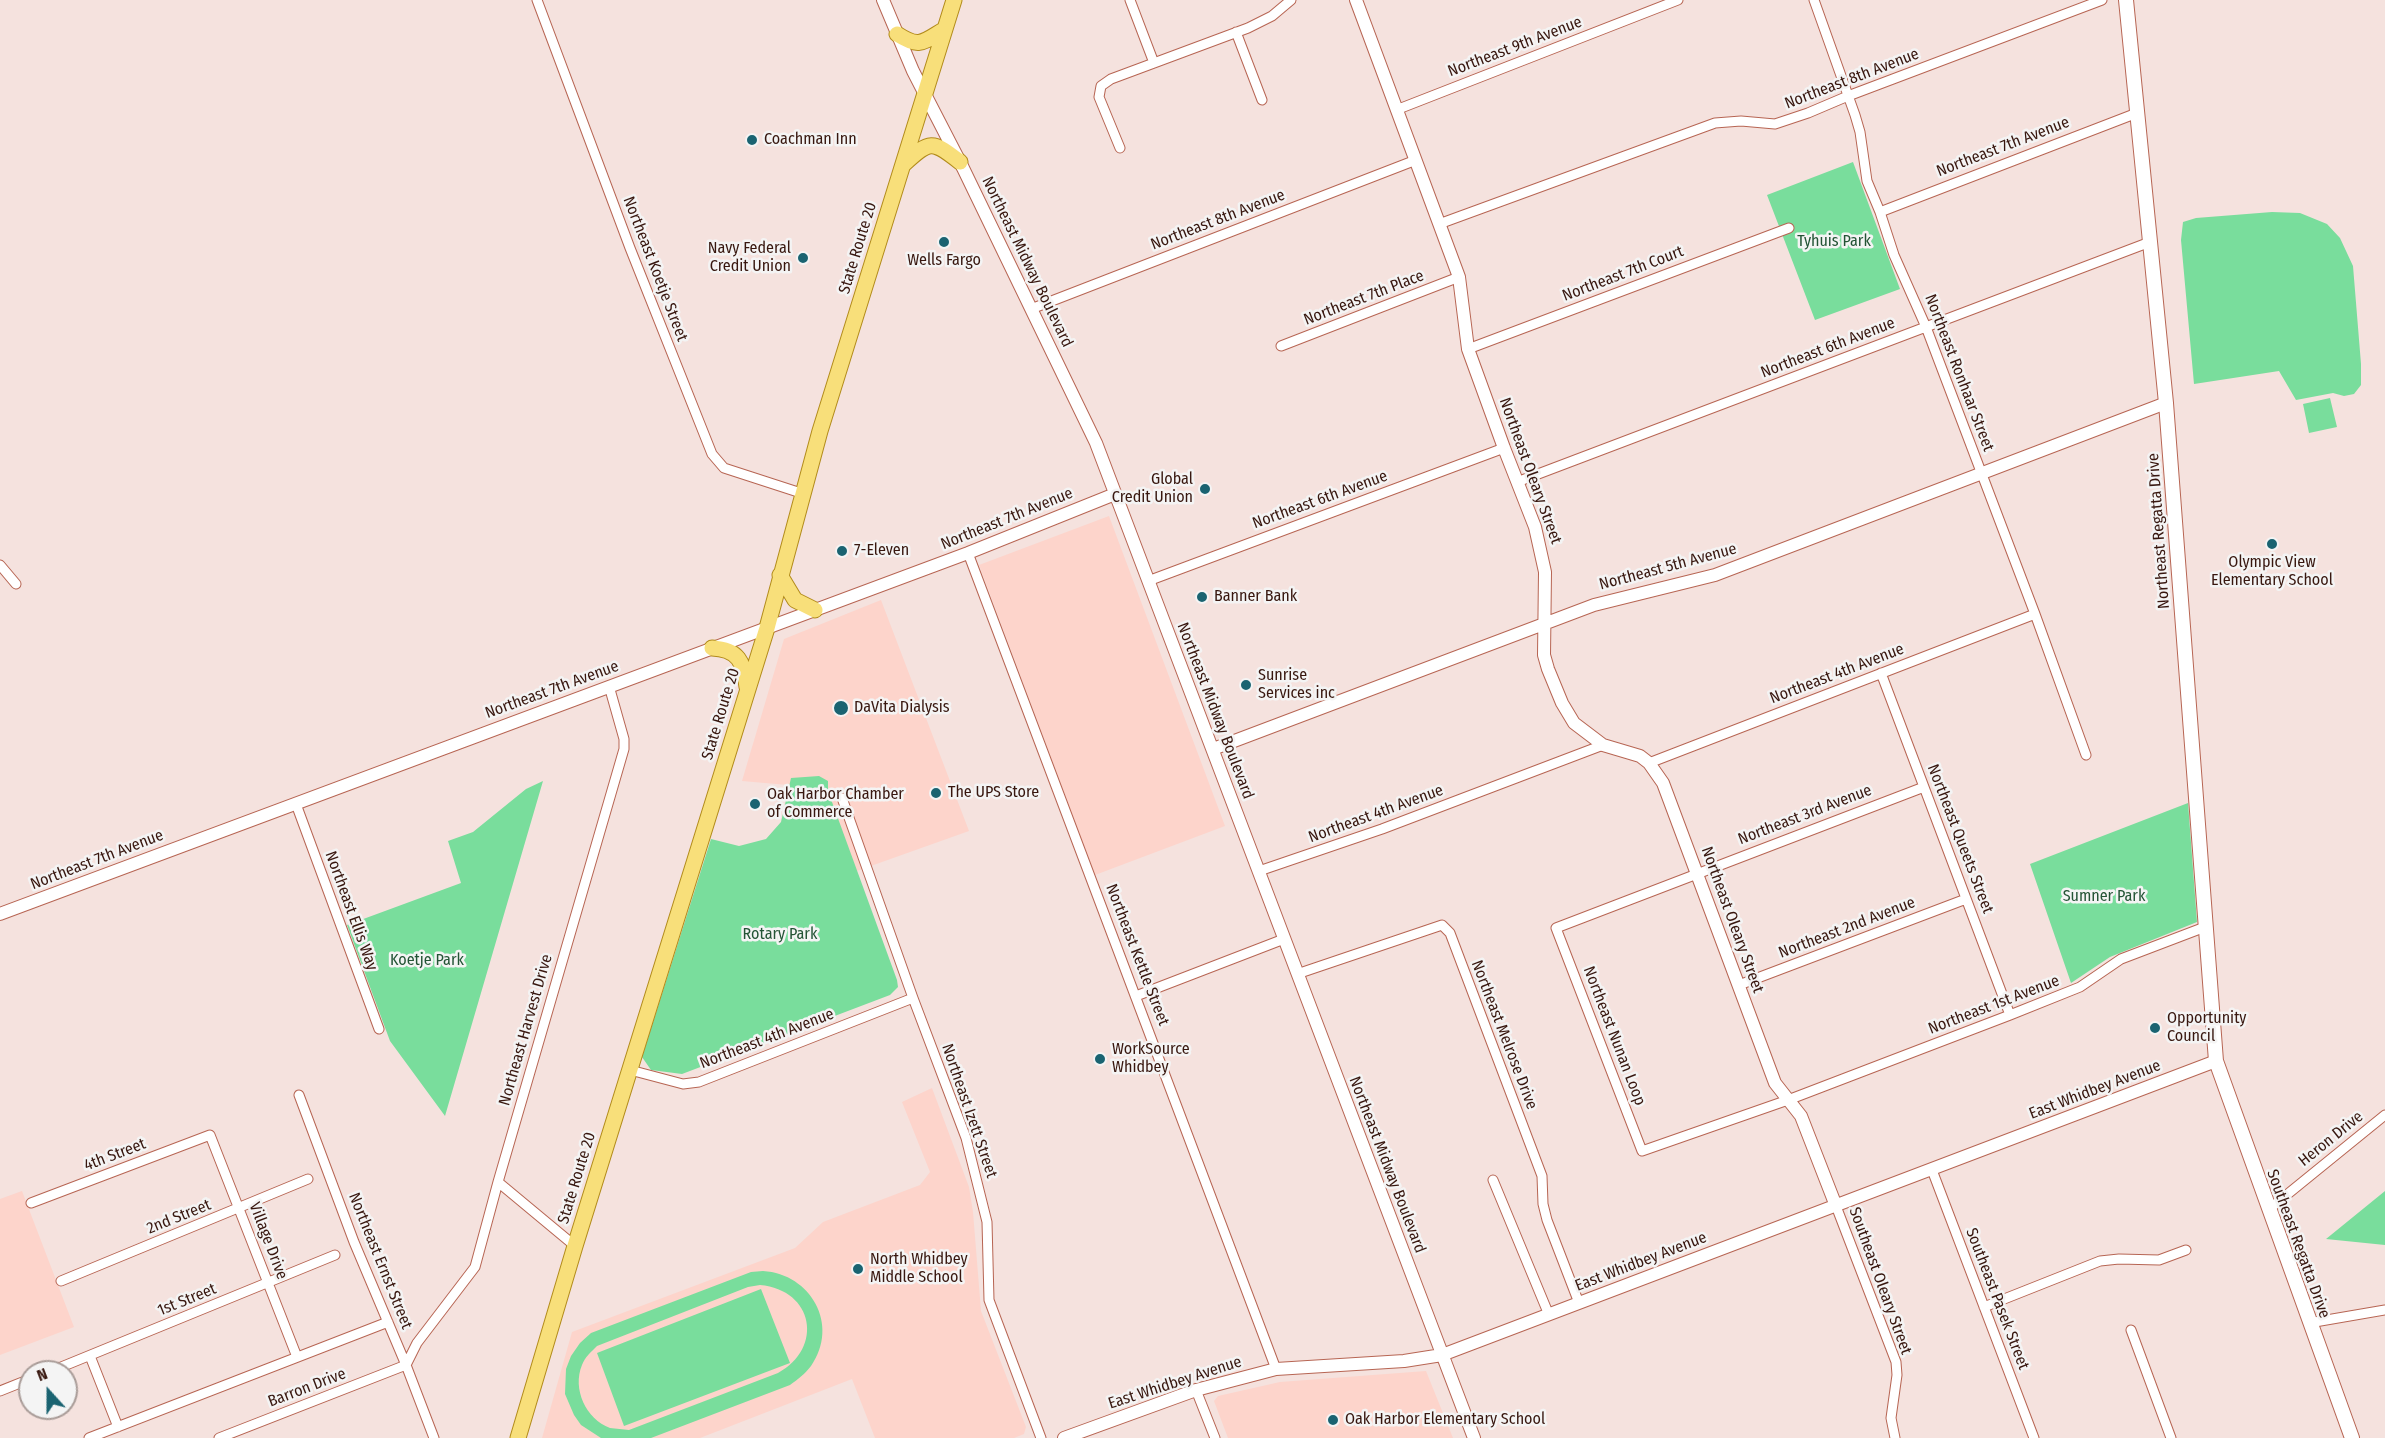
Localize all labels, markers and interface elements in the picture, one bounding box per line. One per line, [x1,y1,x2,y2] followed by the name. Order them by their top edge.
[1445,13,1585,81] street label: Northeast 9th Avenue
[1782,45,1922,113] street label: Northeast 8th Avenue
[1934,113,2072,181] street label: Northeast 7th Avenue
[764,130,857,150] place label: Coachman Inn
[745,133,759,147] marker: Coachman Inn
[977,174,1077,350] street label: Northeast Midway Boulevard
[1148,186,1288,254] street label: Northeast 8th Avenue
[619,194,691,344] street label: Northeast Koetje Street
[835,200,881,296] street label: State Route 20
[1797,232,1871,252] park label: Tyhuis Park
[937,235,951,249] marker: Wells Fargo
[708,239,791,277] place label: Navy Federal Credit Union
[1560,242,1686,306] street label: Northeast 7th Court
[796,251,810,265] marker: Navy Federal Credit Union
[907,251,981,271] place label: Wells Fargo
[1301,266,1427,330] street label: Northeast 7th Place
[1920,292,1998,454] street label: Northeast Ronhaar Street
[1758,314,1898,382] street label: Northeast 6th Avenue
[1495,395,1565,547] street label: Northeast Oleary Street
[2144,453,2174,609] street label: Northeast Regatta Drive
[1250,467,1390,533] street label: Northeast 6th Avenue
[1112,470,1193,508] place label: Global Credit Union
[1198,482,1212,496] marker: Global Credit Union
[938,484,1076,554] street label: Northeast 7th Avenue
[2265,537,2279,551] marker: Olympic View Elementary School
[1597,539,1739,595] street label: Northeast 5th Avenue
[854,541,909,561] place label: 7-Eleven
[835,544,849,558] marker: 7-Eleven
[2211,553,2333,591] place label: Olympic View Elementary School
[1214,587,1297,607] place label: Banner Bank
[1195,590,1209,604] marker: Banner Bank
[1172,620,1258,802] street label: Northeast Midway Boulevard
[1767,640,1907,708] street label: Northeast 4th Avenue
[483,657,621,723] street label: Northeast 7th Avenue
[698,666,744,762] street label: State Route 20
[1258,666,1335,704] place label: Sunrise Services inc
[1239,678,1253,692] marker: Sunrise Services inc
[854,698,950,718] place label: DaVita Dialysis
[832,699,850,717] marker: DaVita Dialysis
[1923,762,1997,916] street label: Northeast Queets Street
[1306,781,1446,847] street label: Northeast 4th Avenue
[1736,781,1874,849] street label: Northeast 3rd Avenue
[948,783,1039,803] place label: The UPS Store
[767,785,904,823] place label: Oak Harbor Chamber of Commerce
[929,786,943,800] marker: The UPS Store
[748,797,762,811] marker: Oak Harbor Chamber of Commerce
[28,826,166,894] street label: Northeast 7th Avenue
[1697,844,1767,996] street label: Northeast Oleary Street
[321,849,381,973] street label: Northeast Ellis Way
[1101,881,1173,1029] street label: Northeast Kettle Street
[2063,887,2145,907] park label: Sumner Park
[1776,893,1918,963] street label: Northeast 2nd Avenue
[743,925,817,945] park label: Rotary Park
[390,951,464,971] park label: Koetje Park
[495,952,557,1108] street label: Northeast Harvest Drive
[1467,958,1541,1112] street label: Northeast Melrose Drive
[1579,964,1649,1108] street label: Northeast Nunan Loop
[1926,971,2062,1039] street label: Northeast 1st Avenue
[697,1005,837,1073] street label: Northeast 4th Avenue
[2167,1009,2246,1047] place label: Opportunity Council
[2148,1021,2162,1035] marker: Opportunity Council
[1112,1040,1190,1078] place label: WorkSource Whidbey
[937,1041,1001,1181] street label: Northeast Izett Street
[1093,1052,1107,1066] marker: WorkSource Whidbey
[2027,1056,2163,1124] street label: East Whidbey Avenue
[1344,1074,1430,1256] street label: Northeast Midway Boulevard
[2295,1107,2367,1171] street label: Heron Drive
[554,1130,600,1226] street label: State Route 20
[81,1134,149,1176] street label: 4th Street
[2262,1167,2334,1321] street label: Southeast Regatta Drive
[344,1190,416,1332] street label: Northeast Ernst Street
[144,1196,214,1238] street label: 2nd Street
[245,1200,291,1282] street label: Village Drive
[1844,1205,1916,1357] street label: Southeast Oleary Street
[1961,1225,2033,1373] street label: Southeast Pasek Street
[1573,1228,1709,1296] street label: East Whidbey Avenue
[870,1250,968,1288] place label: North Whidbey Middle School
[851,1262,865,1276] marker: North Whidbey Middle School
[155,1280,219,1320] street label: 1st Street
[1106,1352,1244,1414] street label: East Whidbey Avenue
[18,1360,78,1420] north arrow
[34,1364,50,1385] text: N
[265,1364,349,1412] street label: Barron Drive
[1345,1410,1545,1430] place label: Oak Harbor Elementary School
[1326,1413,1340,1427] marker: Oak Harbor Elementary School

